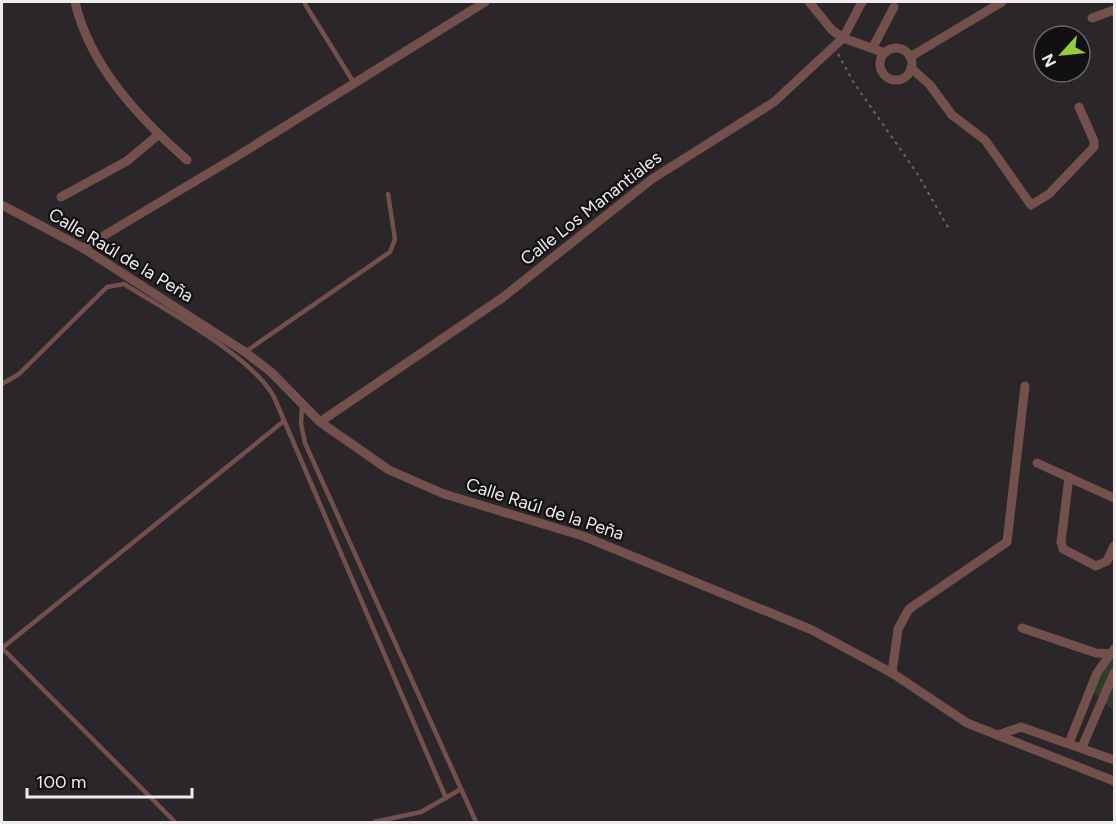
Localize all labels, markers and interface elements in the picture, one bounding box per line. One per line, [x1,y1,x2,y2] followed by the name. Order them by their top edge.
[1032,24,1092,84] north arrow
[1038,51,1060,70] text: N
[516,146,666,270] street label: Calle Los Manantiales
[45,203,197,307] street label: Calle Raúl de la Peña
[463,473,627,545] street label: Calle Raúl de la Peña
[27,761,192,799] scale bar
[36,771,86,793] text: 100 m

